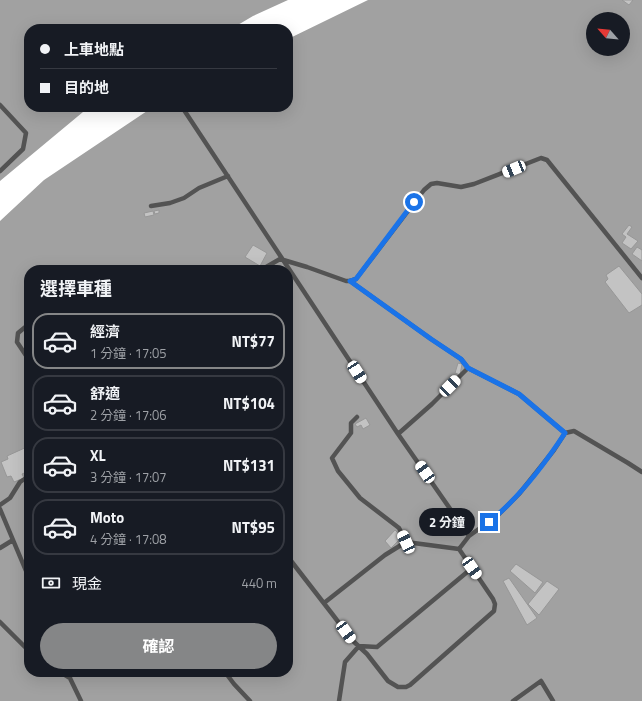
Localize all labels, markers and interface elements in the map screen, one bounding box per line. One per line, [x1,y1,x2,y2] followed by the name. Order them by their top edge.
[586,12,630,56] north arrow
[586,12,630,56] map controls
[64,38,124,61] text: 上車地點
[64,76,109,99] text: 目的地
[501,159,527,179] car
[405,193,423,211] route start
[40,275,112,302] text: 選擇車種
[90,320,120,343] text: 經濟
[42,323,78,359] icon: car
[232,330,275,353] text: NT$77
[90,343,167,363] text: 1 分鐘 · 17:05
[345,359,369,385] car
[437,373,463,399] car
[90,382,120,405] text: 舒適
[42,385,78,421] icon: car
[223,392,275,415] text: NT$104
[90,405,167,425] text: 2 分鐘 · 17:06
[90,444,106,467] text: XL
[42,447,78,483] icon: car
[223,454,275,477] text: NT$131
[413,459,437,485] car
[90,467,167,487] text: 3 分鐘 · 17:07
[90,506,124,529] text: Moto
[419,508,475,536] callout: 2 分鐘
[42,509,78,545] icon: car
[429,512,465,532] text: 2 分鐘
[480,513,498,531] route end
[232,516,275,539] text: NT$95
[90,529,167,549] text: 4 分鐘 · 17:08
[395,529,417,555] car
[460,555,484,581] car
[40,572,62,594] icon: cash
[72,572,102,595] text: 現金
[241,573,277,593] text: 440 m
[334,619,358,645] car
[40,623,277,669] button: 確認

